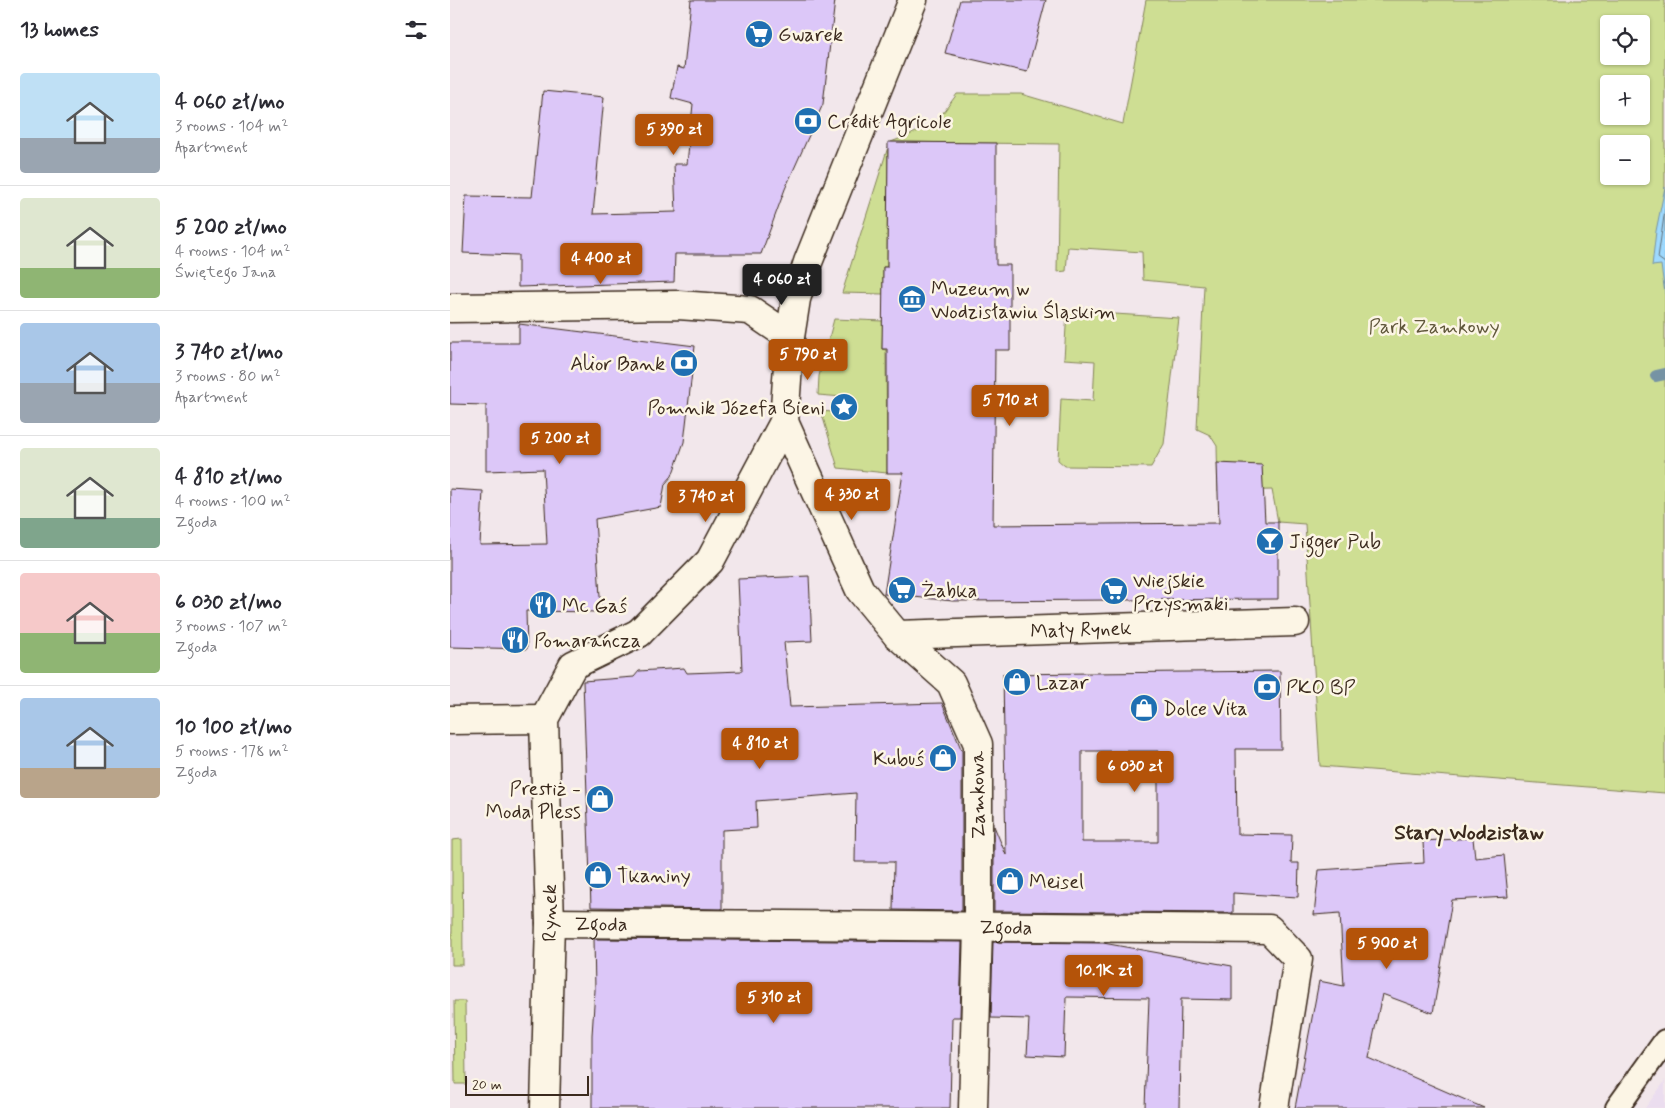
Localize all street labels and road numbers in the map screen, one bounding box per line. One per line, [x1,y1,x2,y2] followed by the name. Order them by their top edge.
[1030,615,1132,646] street label: Mały Rynek
[964,750,993,839] street label: Zamkowa
[537,884,564,942] street label: Rynek
[574,911,628,940] street label: Zgoda
[979,915,1033,944] street label: Zgoda

